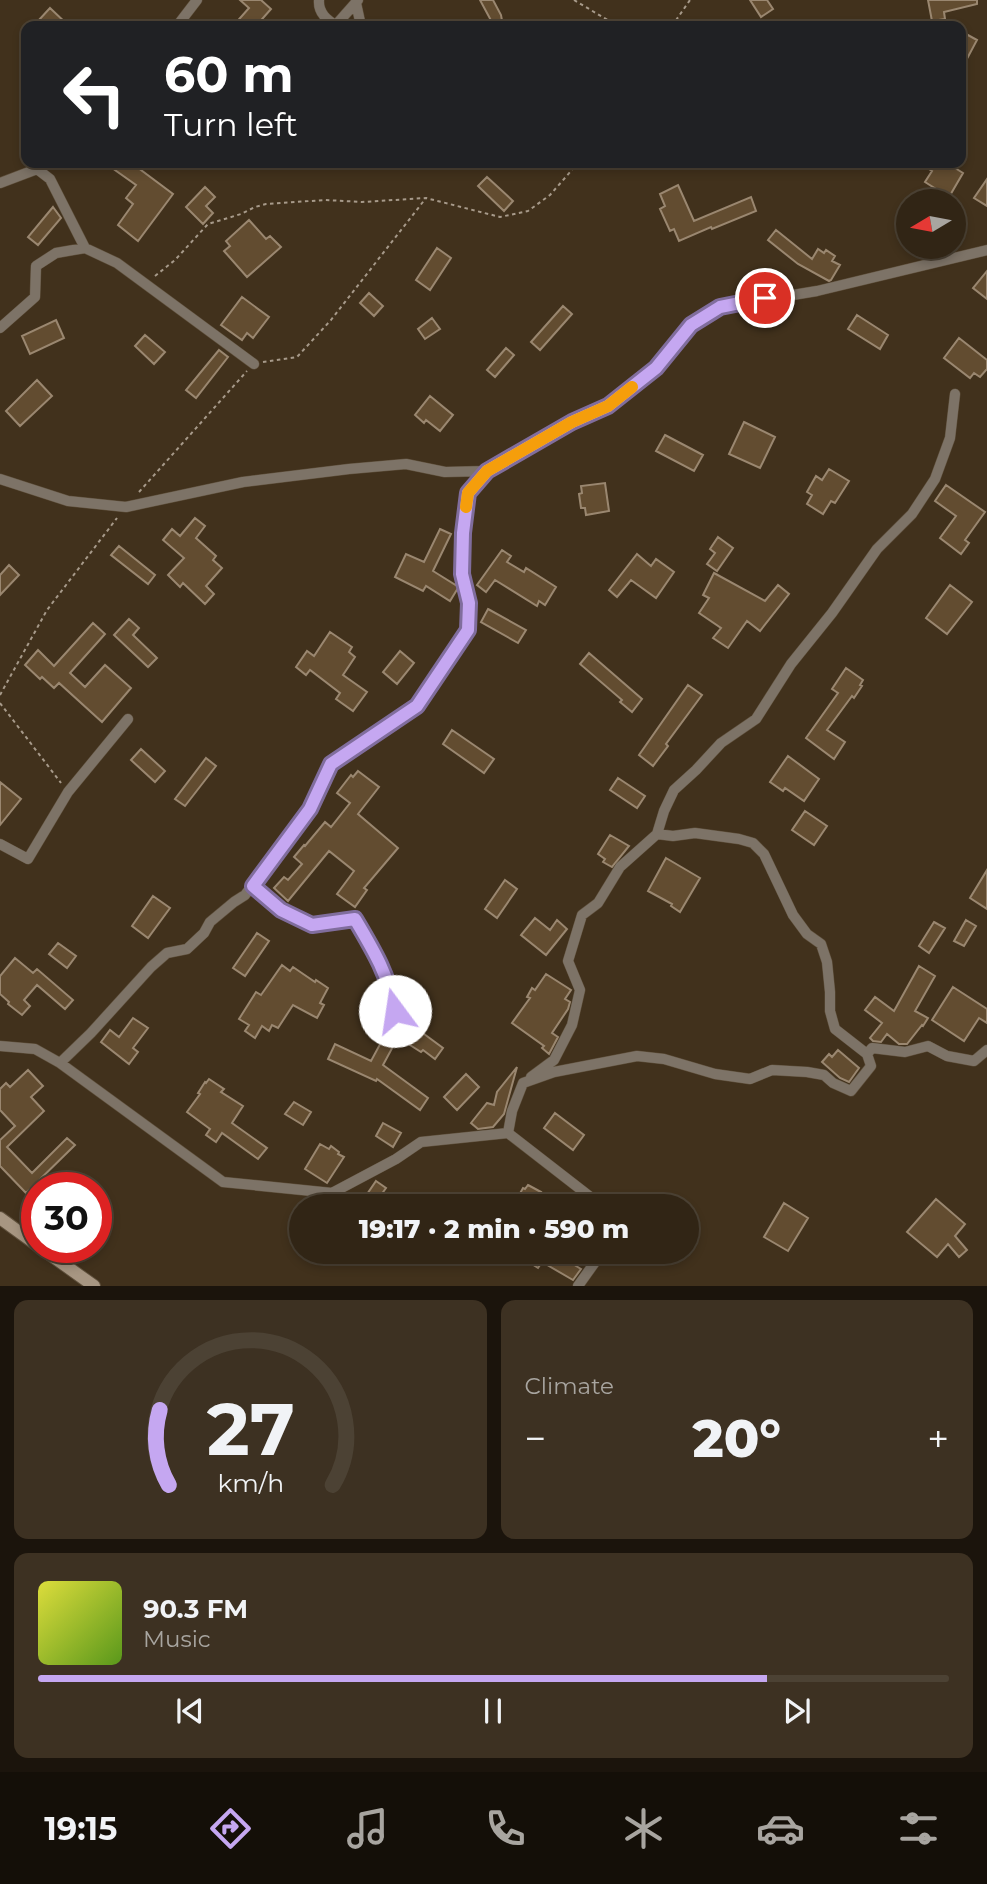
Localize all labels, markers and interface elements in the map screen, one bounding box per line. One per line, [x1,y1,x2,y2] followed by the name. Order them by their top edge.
[164,45,294,104] text: 60 m
[49,49,140,140] icon: left
[164,105,298,144] text: Turn left
[896,189,966,259] north arrow
[896,189,966,259] map controls
[735,268,795,328] pin
[746,279,784,317] icon: arrive
[358,974,432,1048] position arrow
[21,1172,112,1263] speed limit sign: 30
[359,1213,629,1245] text: 19:17 · 2 min · 590 m
[525,1372,614,1400] text: Climate
[206,1386,294,1474] text: 27
[693,1407,781,1470] text: 20°
[525,1415,546,1462] text: −
[927,1415,949,1462] text: +
[217,1468,284,1498] text: km/h
[143,1593,248,1625] text: 90.3 FM
[143,1625,211,1653] text: Music
[171,1692,209,1730] icon: previous
[474,1692,512,1730] icon: pause
[778,1692,816,1730] icon: next
[206,1804,255,1853] icon: directions
[343,1804,392,1853] icon: music
[481,1804,530,1853] icon: phone
[619,1804,668,1853] icon: climate
[756,1804,805,1853] icon: car
[894,1804,943,1853] icon: filters
[44,1809,117,1848] text: 19:15

